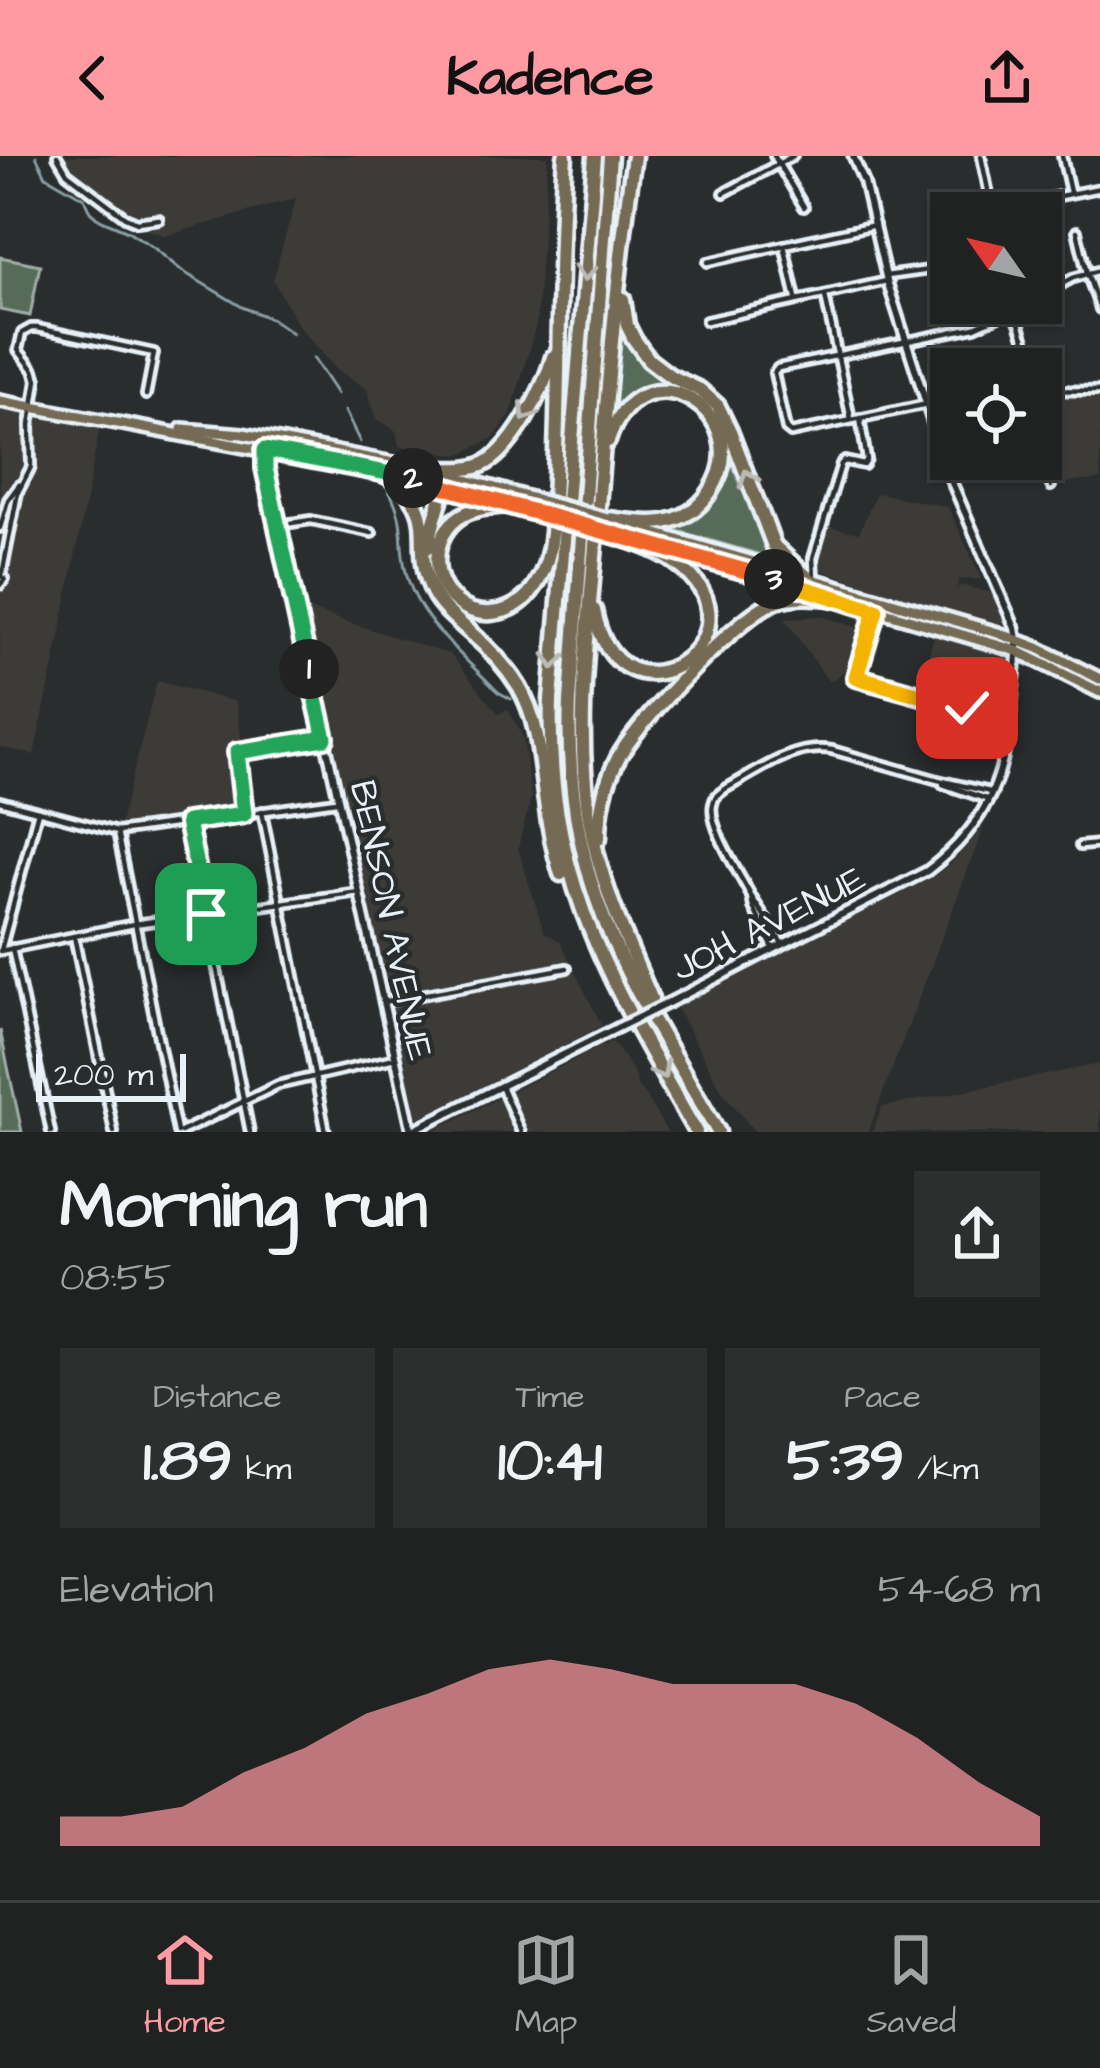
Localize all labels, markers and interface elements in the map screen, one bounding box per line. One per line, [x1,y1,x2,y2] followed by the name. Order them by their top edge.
[446,41,654,116] text: Kadence
[60,45,126,111] icon: back
[974,45,1040,111] icon: share
[930,192,1062,324] north arrow
[930,192,1062,480] map controls
[573,264,598,283] one-way arrow
[930,348,1062,480] button: locate
[519,399,541,421] one-way arrow
[383,448,443,508] pin: 2
[404,455,422,501] text: 2
[737,469,762,490] one-way arrow
[744,549,804,609] pin: 3
[766,556,782,602] text: 3
[279,639,339,699] pin: 1
[307,646,311,692] text: 1
[541,652,567,671] one-way arrow
[916,657,1018,759] pin
[934,675,1000,741] icon: check
[336,776,445,1065] street label: BENSON AVENUE
[664,854,874,995] street label: JOH AVENUE
[155,863,257,965] pin
[173,881,239,947] icon: arrive
[36,1048,186,1101] scale bar
[54,1052,153,1098] text: 200 m
[647,1058,670,1079] one-way arrow
[60,1161,428,1253] text: Morning run
[914,1171,1040,1297] button: share
[60,1252,172,1306] text: 08:55
[153,1374,281,1420] text: Distance
[515,1374,585,1420] text: Time
[844,1374,921,1420] text: Pace
[143,1420,232,1503] text: 1.89
[498,1420,602,1503] text: 10:41
[787,1420,904,1503] text: 5:39
[232,1446,292,1492] text: km
[904,1446,978,1492] text: /km
[60,1564,214,1618] text: Elevation
[878,1564,1040,1618] text: 54–68 m
[144,1927,226,2045] tab: Home
[513,1927,579,2045] tab: Map
[866,1927,956,2045] tab: Saved

